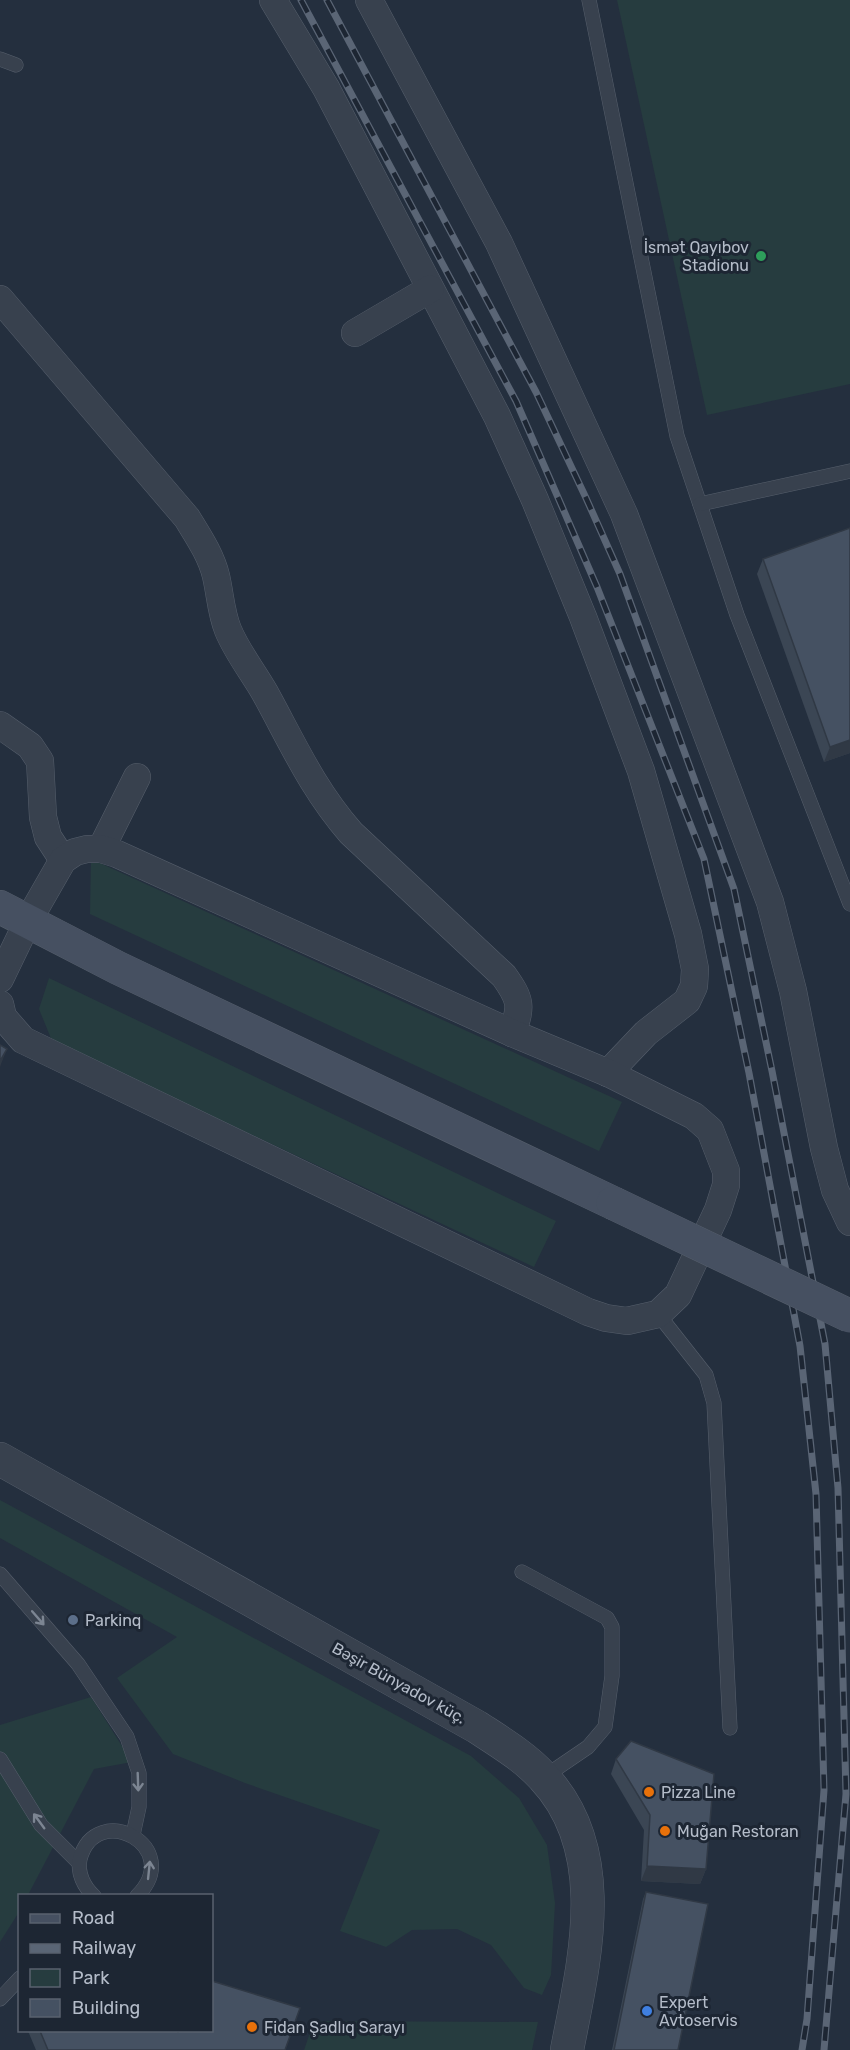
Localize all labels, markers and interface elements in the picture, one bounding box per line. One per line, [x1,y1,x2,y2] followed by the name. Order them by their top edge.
[644,238,749,275] place label: İsmət Qayıbov Stadionu
[754,249,768,263] marker: İsmət Qayıbov Stadionu
[31,1610,45,1625] one-way arrow
[85,1611,141,1630] place label: Parkinq
[66,1613,80,1627] marker: Parkinq
[329,1638,469,1728] street label: Bəşir Bünyadov küç.
[133,1771,144,1791] one-way arrow
[661,1783,736,1802] place label: Pizza Line
[642,1785,656,1799] marker: Pizza Line
[33,1813,45,1829] one-way arrow
[677,1822,799,1841] place label: Muğan Restoran
[658,1824,672,1838] marker: Muğan Restoran
[144,1861,155,1880] one-way arrow
[18,1894,213,2032] legend
[72,1907,115,1929] text: Road
[72,1937,136,1959] text: Railway
[72,1967,110,1989] text: Park
[659,1993,738,2030] place label: Expert Avtoservis
[72,1997,140,2019] text: Building
[640,2004,654,2018] marker: Expert Avtoservis
[264,2018,405,2037] place label: Fidan Şadlıq Sarayı
[245,2020,259,2034] marker: Fidan Şadlıq Sarayı

